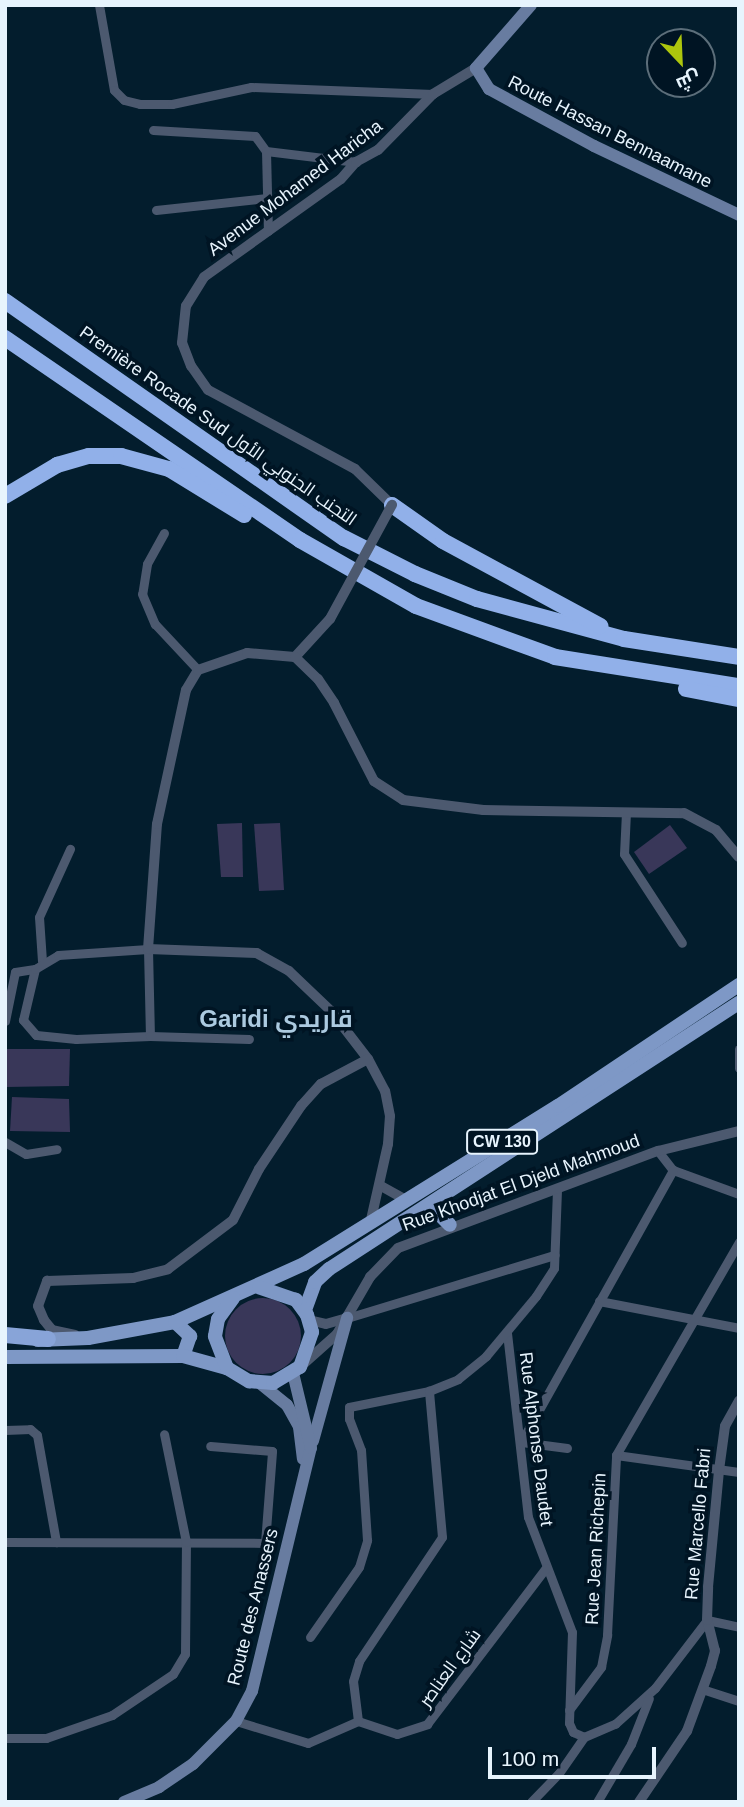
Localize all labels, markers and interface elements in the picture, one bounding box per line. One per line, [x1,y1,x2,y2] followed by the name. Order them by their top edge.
[646,28,716,98] north arrow
[673,67,704,95] text: ش
[504,71,716,193] street label: Route Hassan Bennaamane
[204,115,386,261] street label: Avenue Mohamed Haricha
[75,322,361,530] street label: Première Rocade Sud التجنب الجنوبي الأول
[199,1005,353,1033] district label: Garidi قاريدي
[399,1130,643,1236] street label: Rue Khodjat El Djeld Mahmoud
[465,1130,539,1154] road number: CW 130
[515,1350,557,1528] street label: Rue Alphonse Daudet
[681,1447,715,1601] street label: Rue Marcello Fabri
[581,1472,611,1626] street label: Rue Jean Richepin
[223,1526,283,1688] street label: Route des Anassers
[414,1625,486,1711] street label: شارع العناصر
[492,1734,660,1778] scale bar
[501,1747,559,1770] text: 100 m

